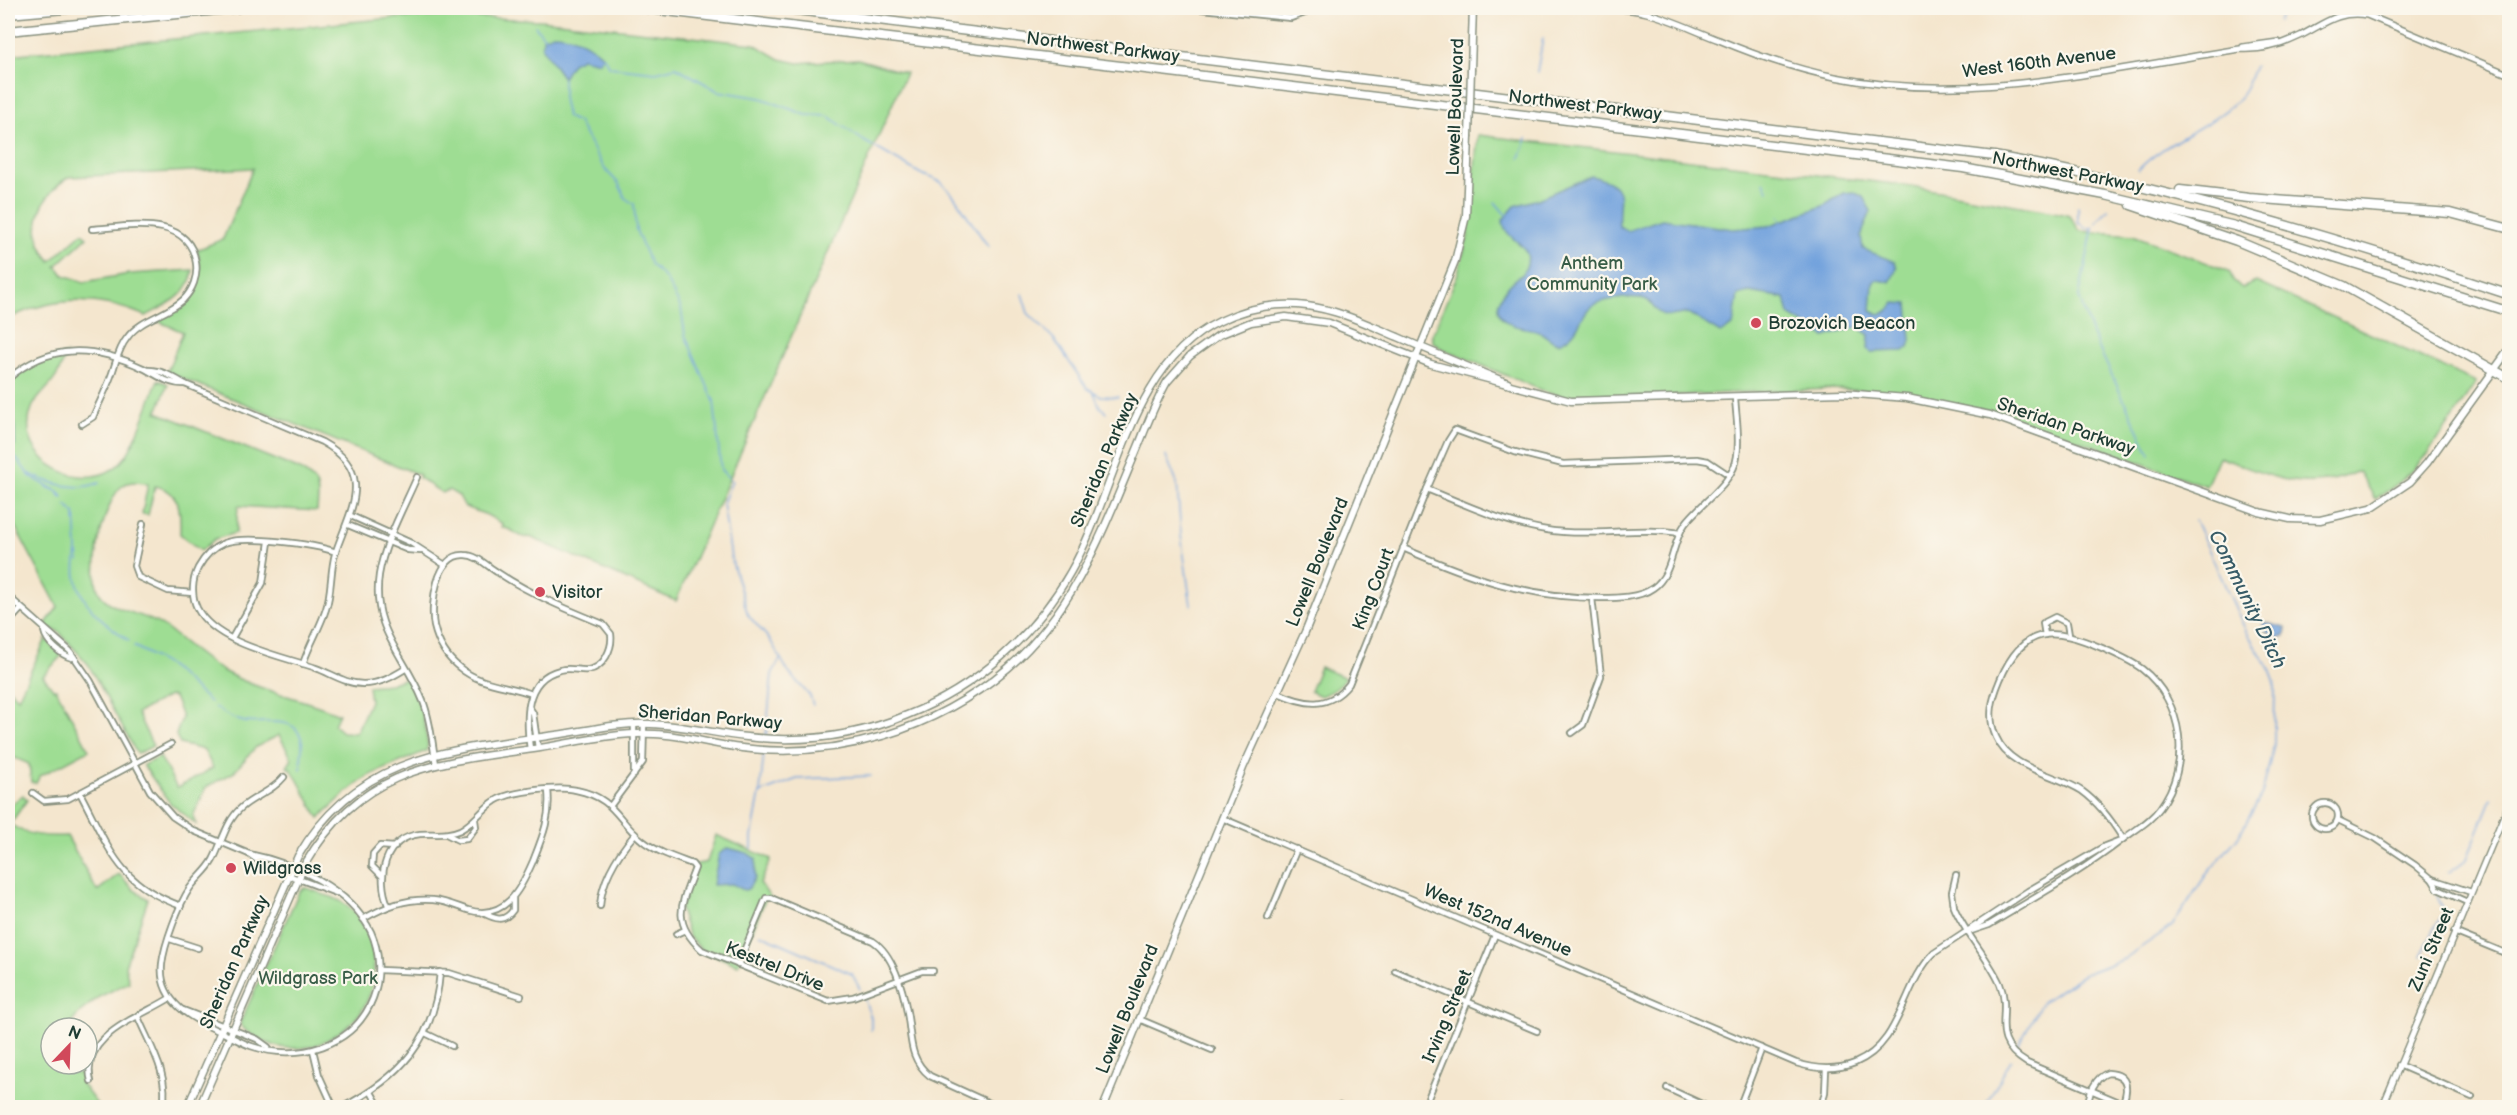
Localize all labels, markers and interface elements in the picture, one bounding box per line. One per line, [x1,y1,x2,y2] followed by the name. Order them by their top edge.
[1025,28,1182,67] street label: Northwest Parkway
[1443,38,1468,176] street label: Lowell Boulevard
[1961,43,2117,82] street label: West 160th Avenue
[1507,86,1664,125] street label: Northwest Parkway
[1990,147,2146,198] street label: Northwest Parkway
[1527,253,1657,295] park label: Anthem Community Park
[1768,313,1915,334] place label: Brozovich Beacon
[1749,316,1763,330] marker: Brozovich Beacon
[1067,389,1143,531] street label: Sheridan Parkway
[1994,393,2138,460] street label: Sheridan Parkway
[1282,495,1353,630] street label: Lowell Boulevard
[2203,526,2291,673] water label: Community Ditch
[1348,545,1399,633] street label: King Court
[552,582,603,603] place label: Visitor
[533,585,547,599] marker: Visitor
[637,701,784,734] street label: Sheridan Parkway
[243,858,322,879] place label: Wildgrass
[224,861,238,875] marker: Wildgrass
[1421,880,1575,961] street label: West 152nd Avenue
[196,891,274,1032] street label: Sheridan Parkway
[2404,904,2459,995] street label: Zuni Street
[722,937,828,996] street label: Kestrel Drive
[1092,942,1163,1077] street label: Lowell Boulevard
[1418,966,1477,1066] street label: Irving Street
[258,968,378,989] park label: Wildgrass Park
[39,1016,99,1076] north arrow
[65,1022,84,1045] text: N

